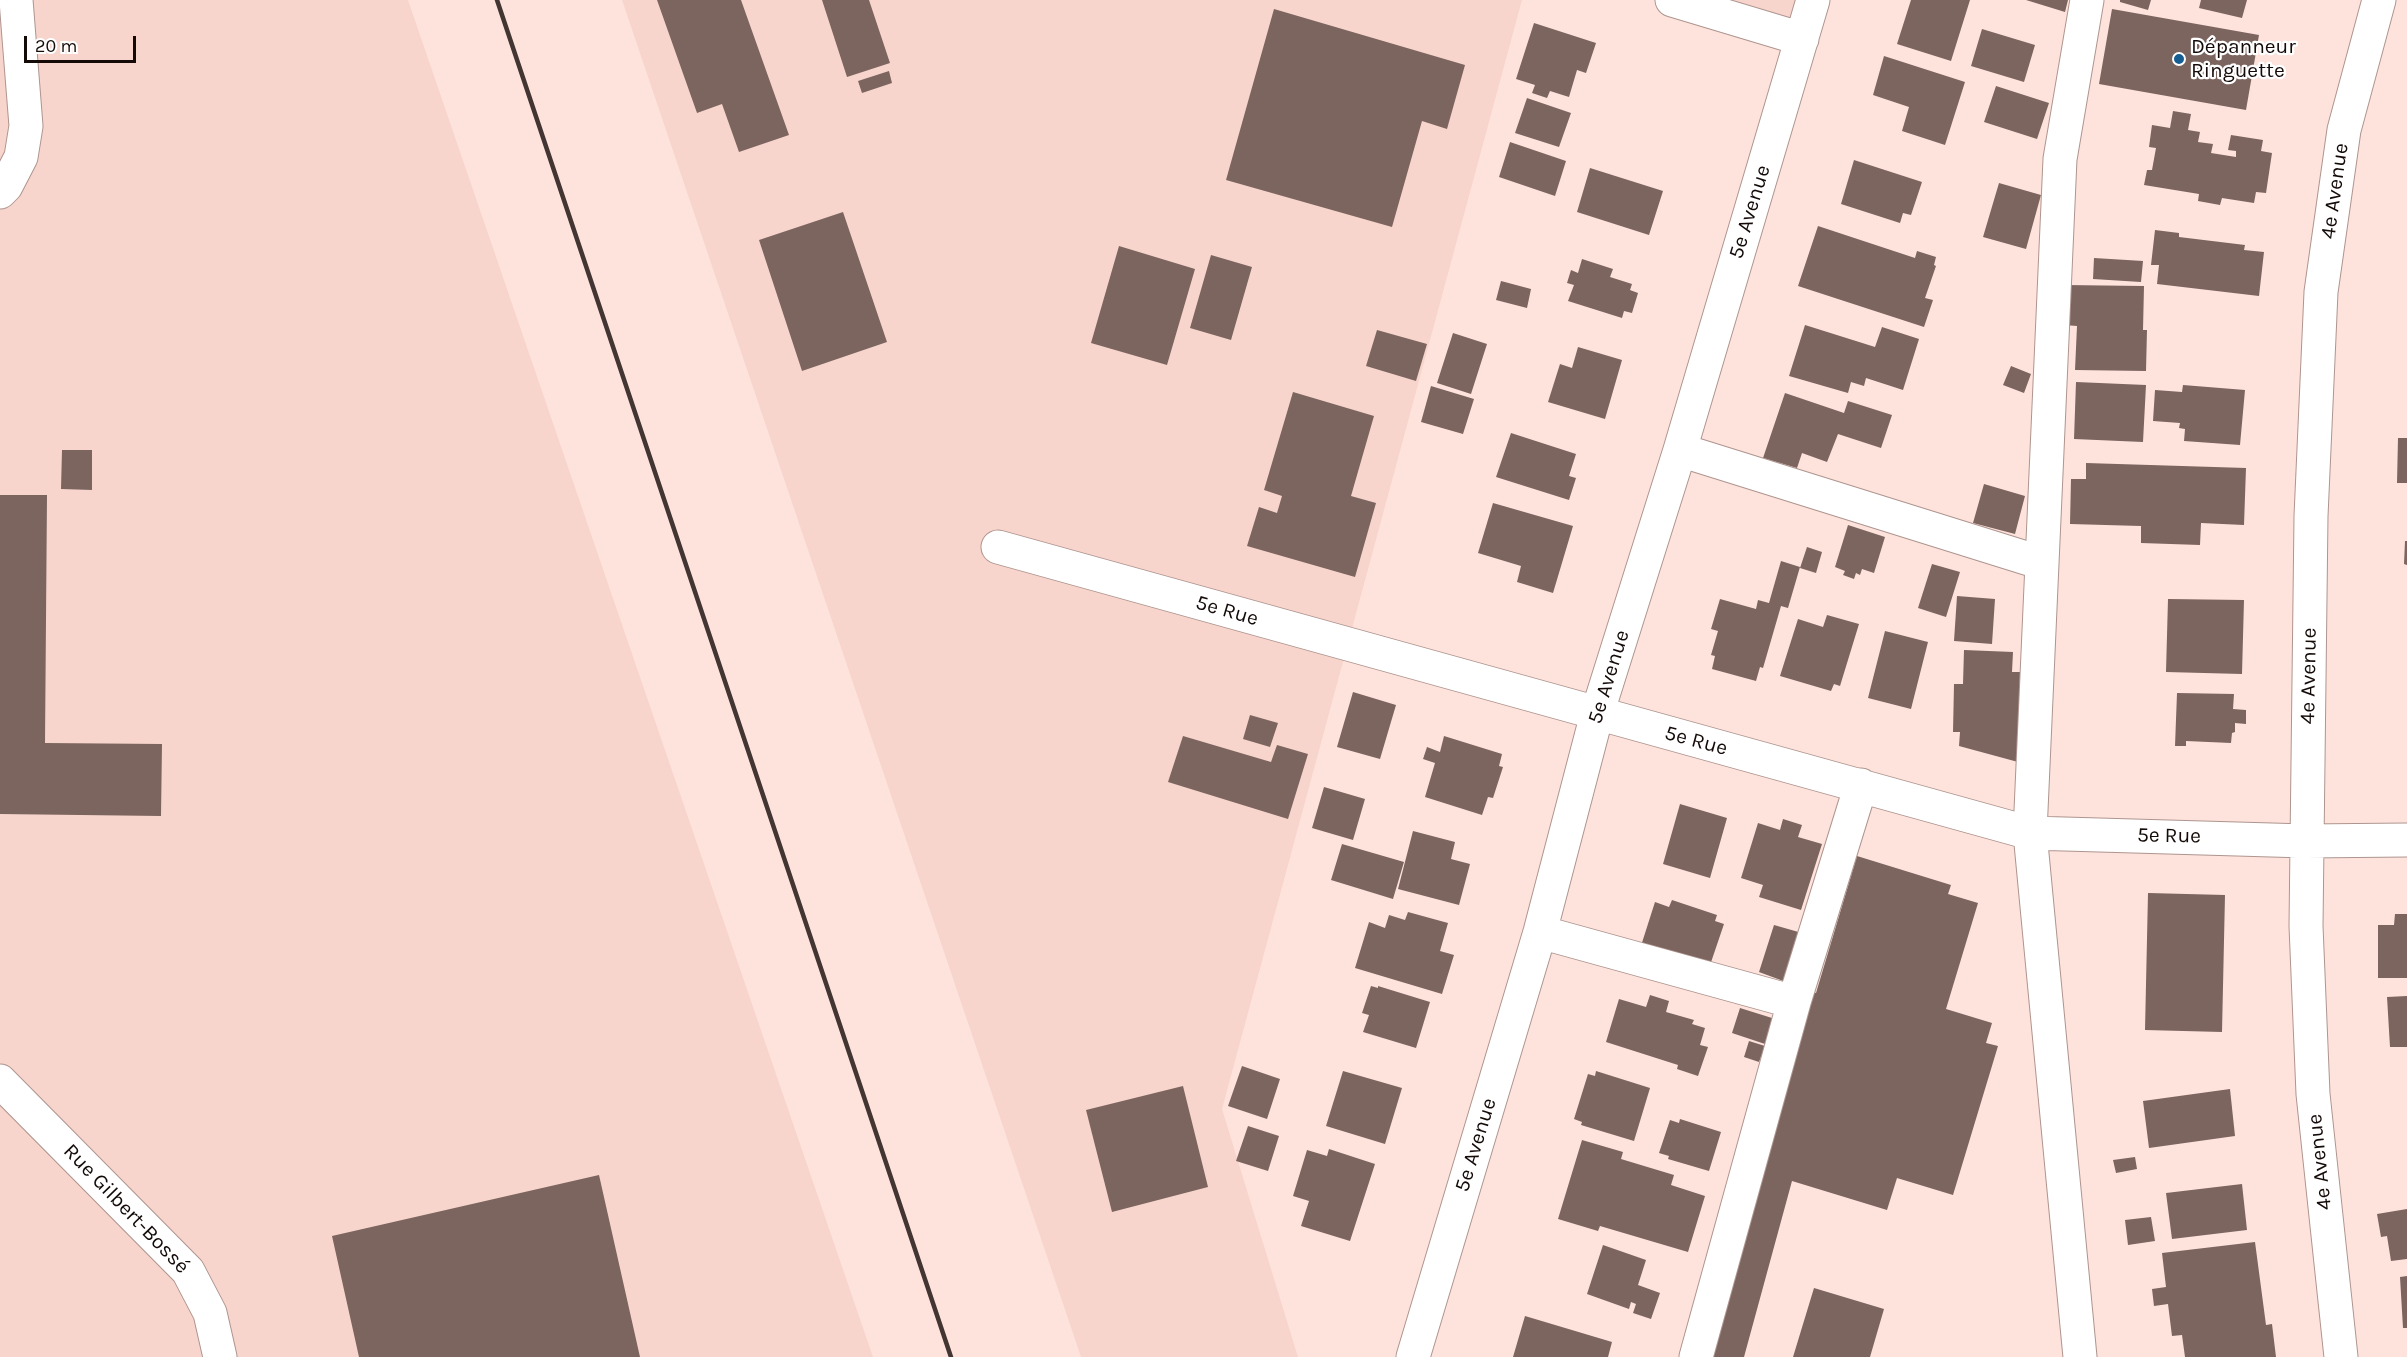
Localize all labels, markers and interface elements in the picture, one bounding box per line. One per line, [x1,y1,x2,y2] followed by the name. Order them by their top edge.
[27,24,140,62] scale bar
[2191,34,2296,84] place label: Dépanneur Ringuette
[35,35,77,57] text: 20 m
[2172,52,2186,66] marker: Dépanneur Ringuette
[2316,141,2354,241] street label: 4e Avenue
[1724,162,1776,262] street label: 5e Avenue
[1193,590,1261,632] street label: 5e Rue
[1583,627,1635,727] street label: 5e Avenue
[2296,627,2322,725] street label: 4e Avenue
[1662,721,1730,761] street label: 5e Rue
[2137,823,2201,849] street label: 5e Rue
[1450,1095,1502,1195] street label: 5e Avenue
[2302,1113,2338,1211] street label: 4e Avenue
[58,1139,194,1279] street label: Rue Gilbert-Bossé

